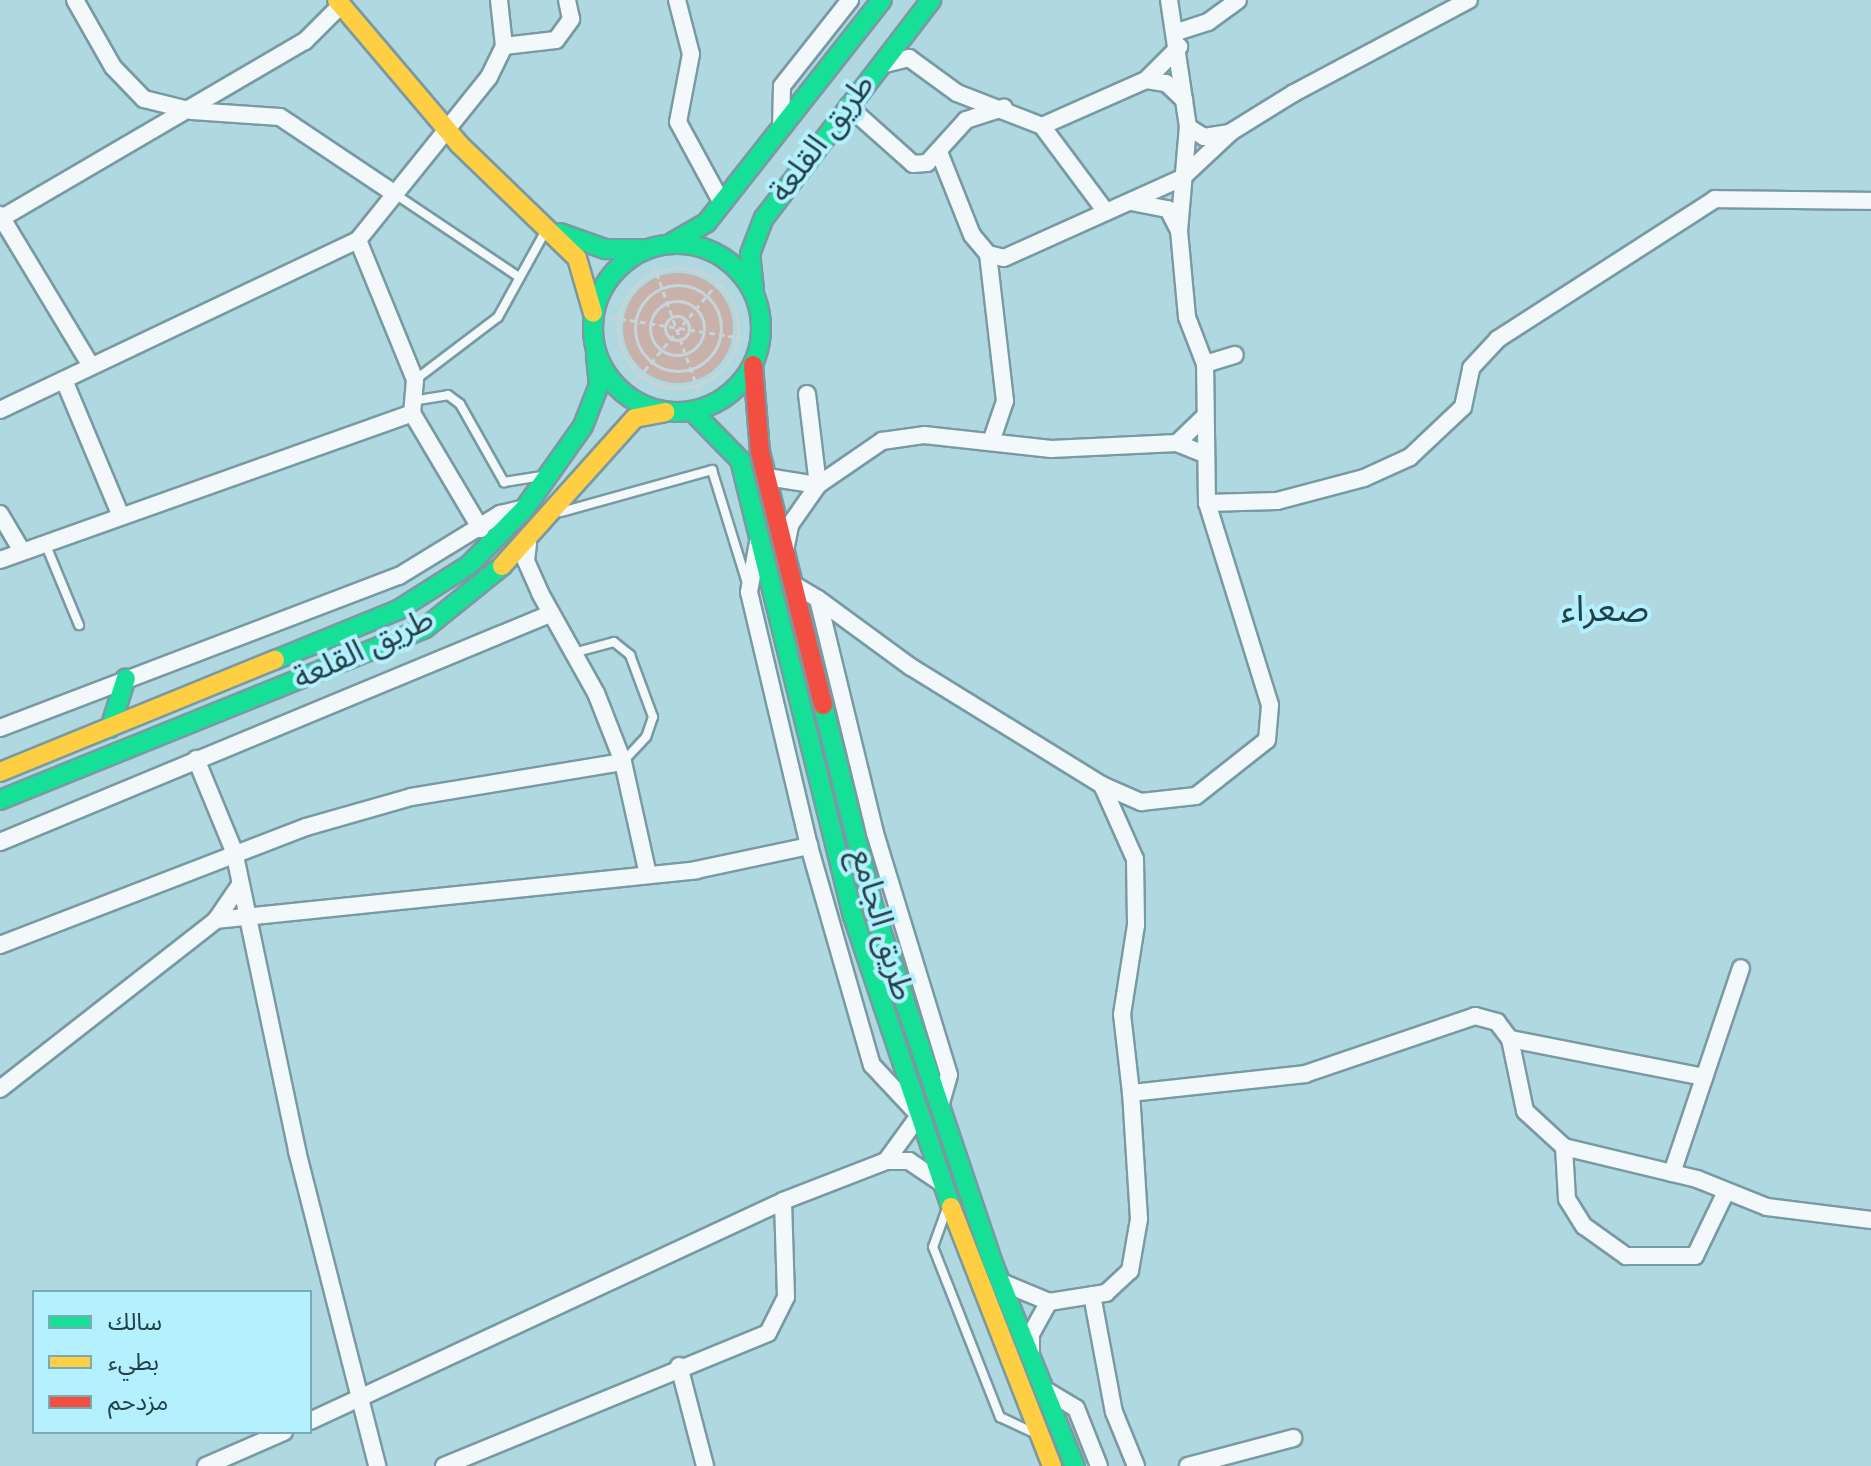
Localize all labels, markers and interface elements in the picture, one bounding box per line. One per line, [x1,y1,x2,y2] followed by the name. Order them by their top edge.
[762,67,884,211] street label: طريق القلعة
[1561,589,1649,633] district label: صعراء
[288,601,440,699] street label: طريق القلعة
[841,845,921,1005] street label: طريق الجامع
[32,1290,312,1434] legend
[108,1305,162,1341] text: سالك
[108,1345,159,1381] text: بطيء
[108,1385,168,1421] text: مزدحم

